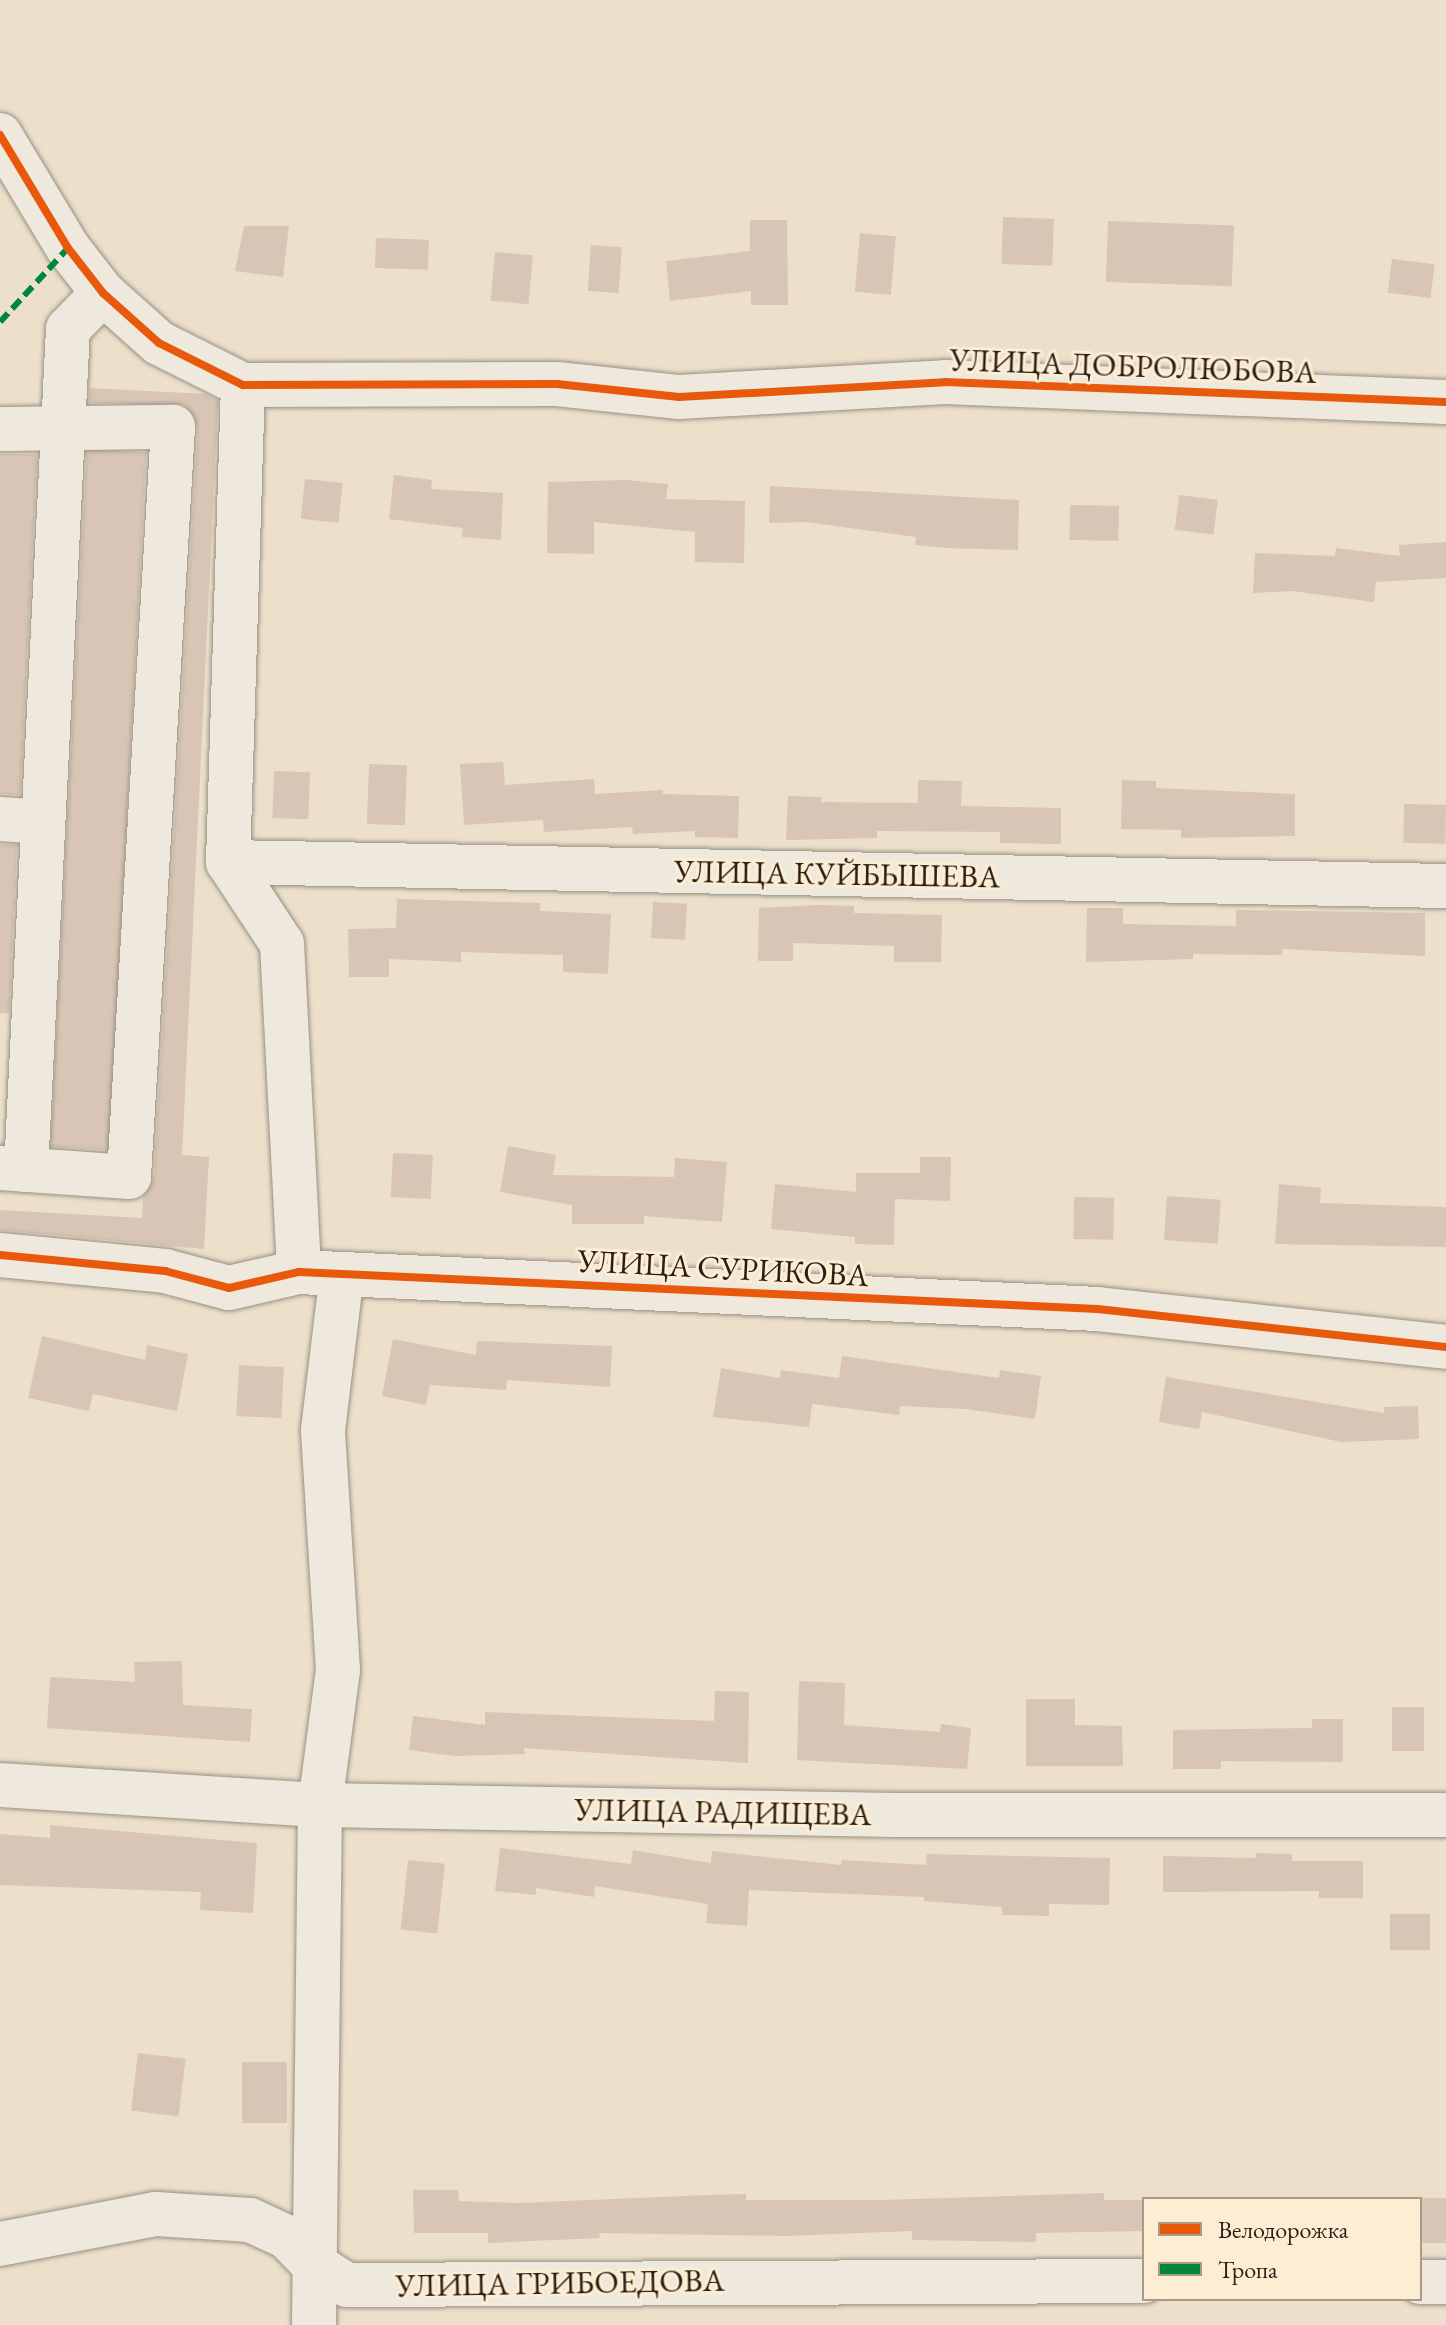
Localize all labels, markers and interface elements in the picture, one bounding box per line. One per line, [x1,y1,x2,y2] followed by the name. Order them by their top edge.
[949,340,1317,392] street label: УЛИЦА ДОБРОЛЮБОВА
[674,852,1000,896] street label: УЛИЦА КУЙБЫШЕВА
[576,1241,870,1295] street label: УЛИЦА СУРИКОВА
[574,1790,872,1834] street label: УЛИЦА РАДИЩЕВА
[1142,2197,1422,2301] legend
[1218,2214,1348,2245] text: Велодорожка
[1218,2254,1278,2285] text: Тропа
[395,2261,725,2305] street label: УЛИЦА ГРИБОЕДОВА

